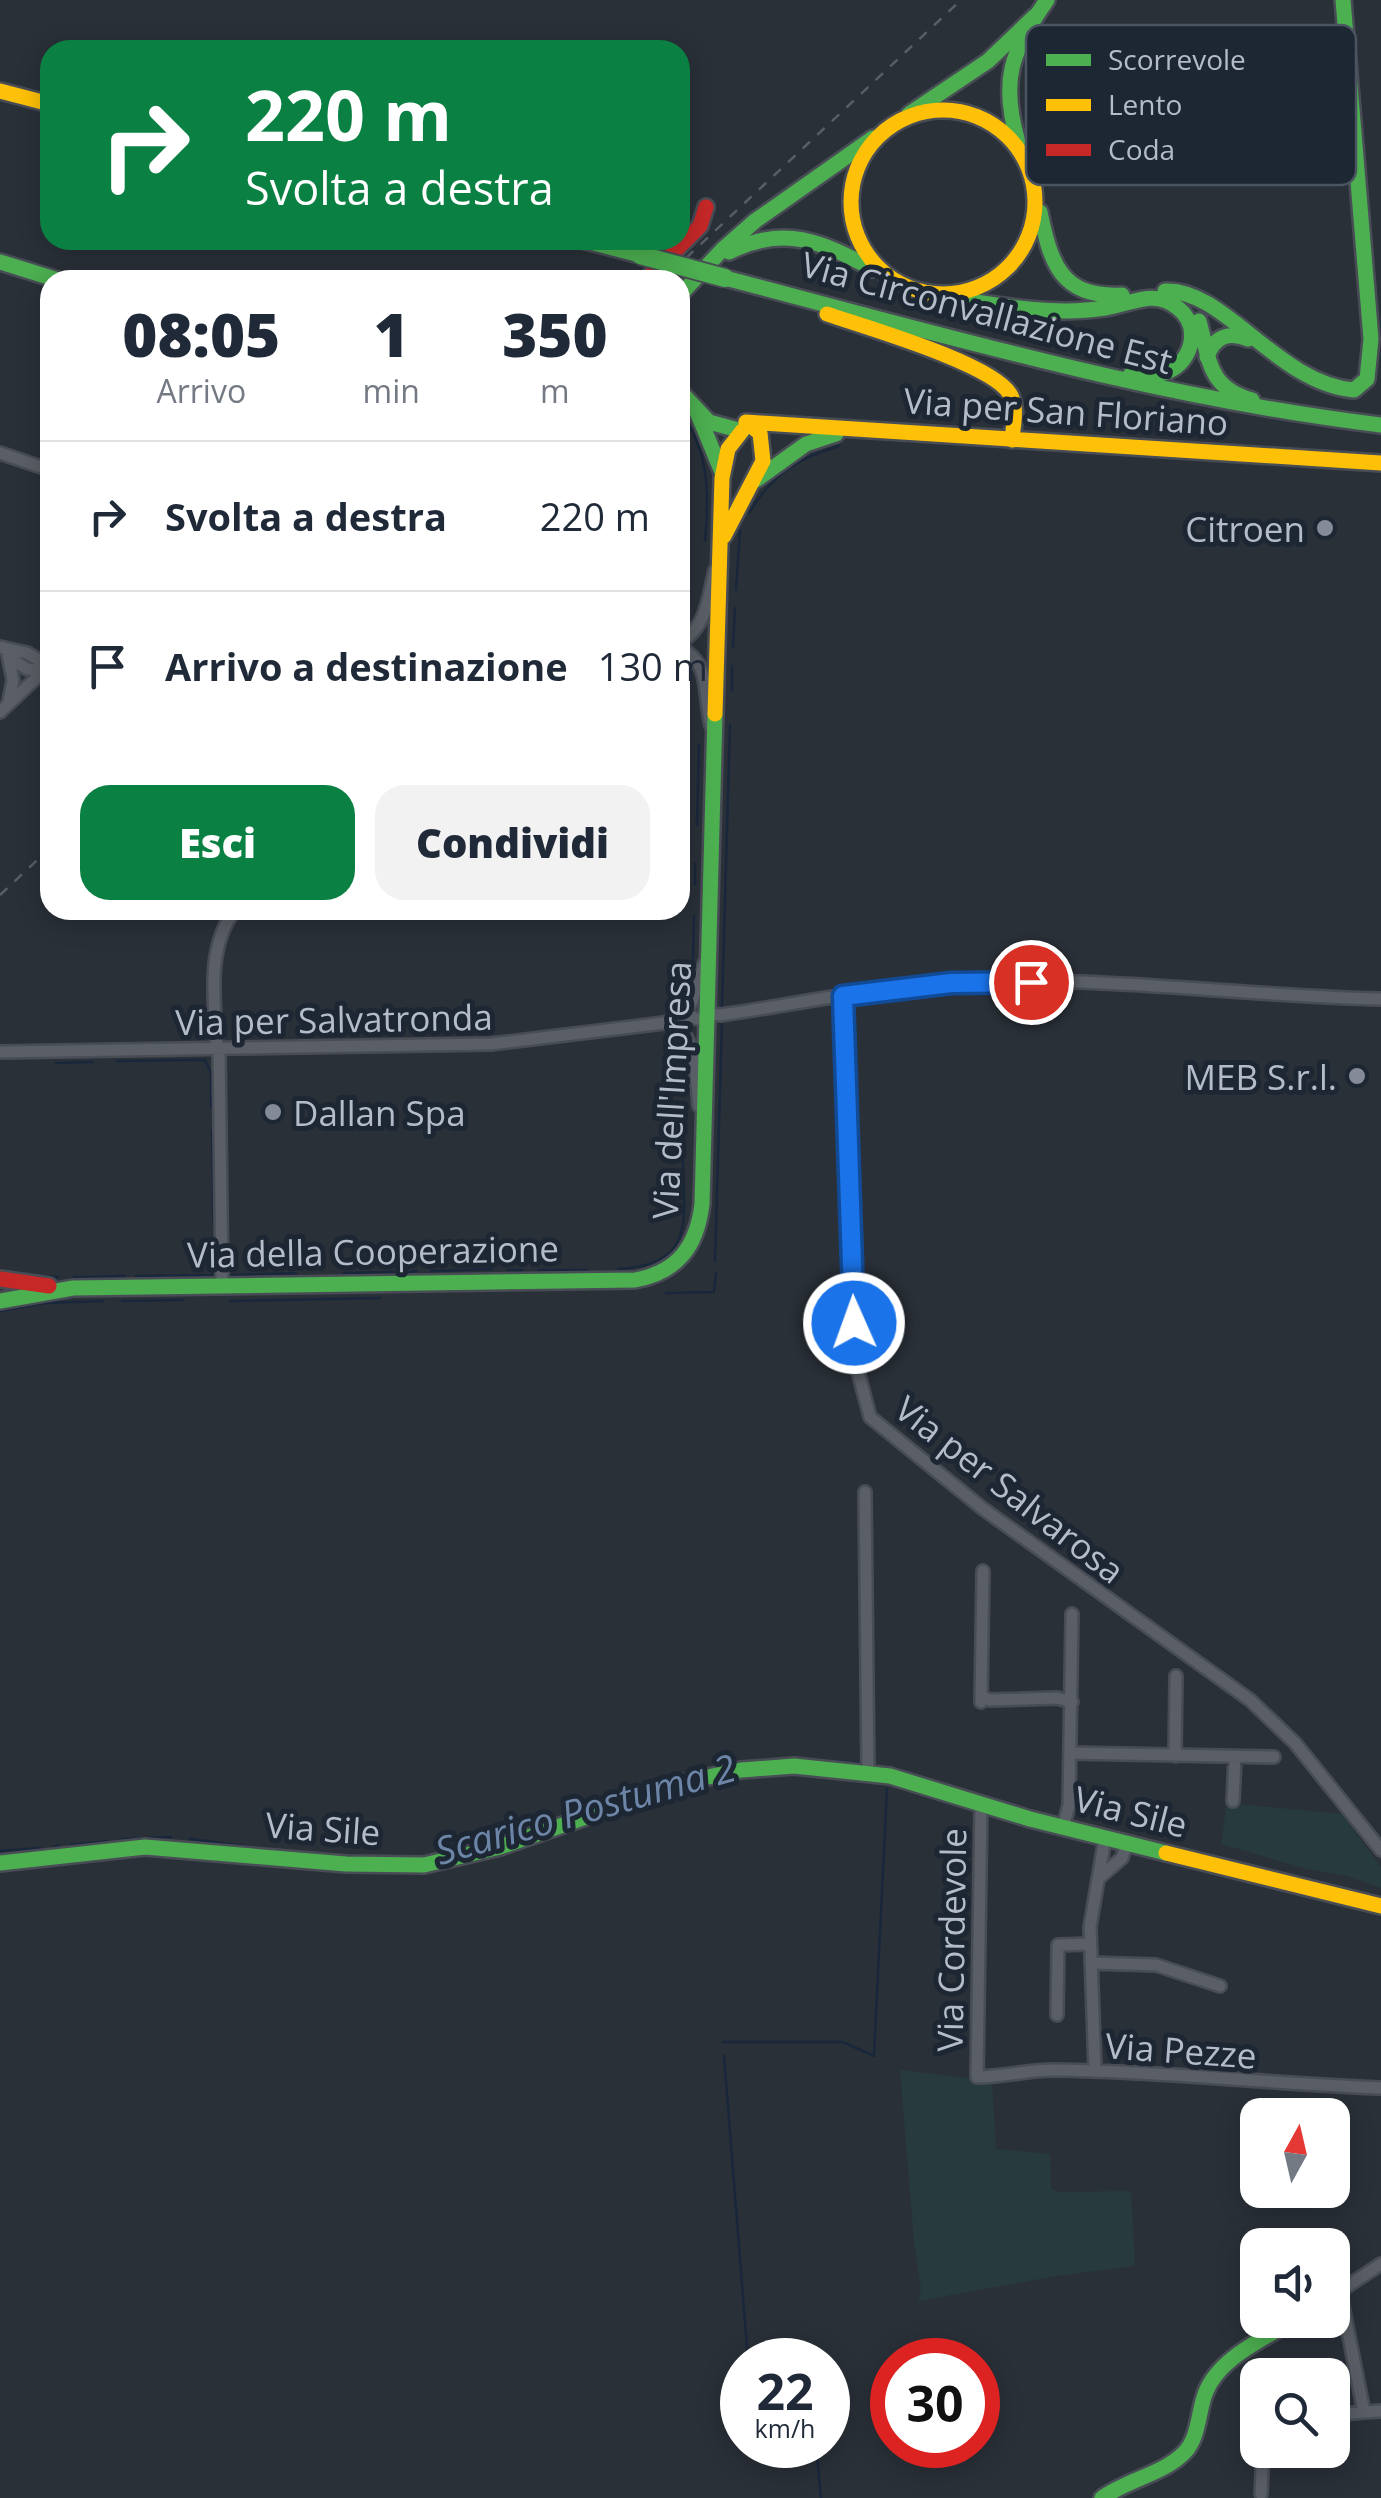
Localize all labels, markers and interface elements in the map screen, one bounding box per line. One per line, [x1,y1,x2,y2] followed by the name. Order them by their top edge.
[1026,25,1356,185] legend
[1108,40,1246,78] text: Scorrevole
[245,66,452,162] text: 220 m
[80,80,210,210] icon: right
[1108,85,1182,123] text: Lento
[1108,130,1175,168] text: Coda
[245,157,554,218] text: Svolta a destra
[796,240,1178,384] street label: Via Circonvallazione Est
[122,293,280,375] text: 08:05
[374,293,409,375] text: 1
[502,293,608,375] text: 350
[156,369,246,412] text: Arrivo
[363,369,420,412] text: min
[540,369,570,412] text: m
[902,376,1230,446] street label: Via per San Floriano
[80,489,135,544] icon: right
[165,490,447,542] text: Svolta a destra
[540,490,650,542] text: 220 m
[1185,505,1305,552] place label: Citroen
[1314,517,1336,539] marker: Citroen
[80,639,135,694] icon: arrive
[165,640,568,692] text: Arrivo a destinazione
[598,640,708,692] text: 130 m
[80,785,355,900] button: Esci
[375,785,650,900] button: Condividi
[989,940,1074,1025] pin
[1004,955,1059,1010] icon: arrive
[641,960,701,1220] street label: Via dell'Impresa
[175,993,493,1045] street label: Via per Salvatronda
[1184,1053,1337,1100] place label: MEB S.r.l.
[1346,1065,1368,1087] marker: MEB S.r.l.
[293,1089,466,1136] place label: Dallan Spa
[262,1101,284,1123] marker: Dallan Spa
[187,1224,559,1278] street label: Via della Cooperazione
[802,1271,906,1375] position arrow
[886,1385,1134,1593] street label: Via per Salvarosa
[429,1740,741,1876] water label: Scarico Postuma 2
[1070,1774,1192,1848] street label: Via Sile
[264,1801,382,1855] street label: Via Sile
[926,1828,976,2052] street label: Via Cordevole
[1104,2021,1258,2079] street label: Via Pezze
[1240,2098,1350,2208] north arrow
[1240,2098,1350,2468] map controls
[1240,2228,1350,2338] button: sound
[870,2338,1000,2468] speed limit sign: 30
[756,2357,814,2425] text: 22
[1240,2358,1350,2468] button: search
[755,2411,815,2445] text: km/h

